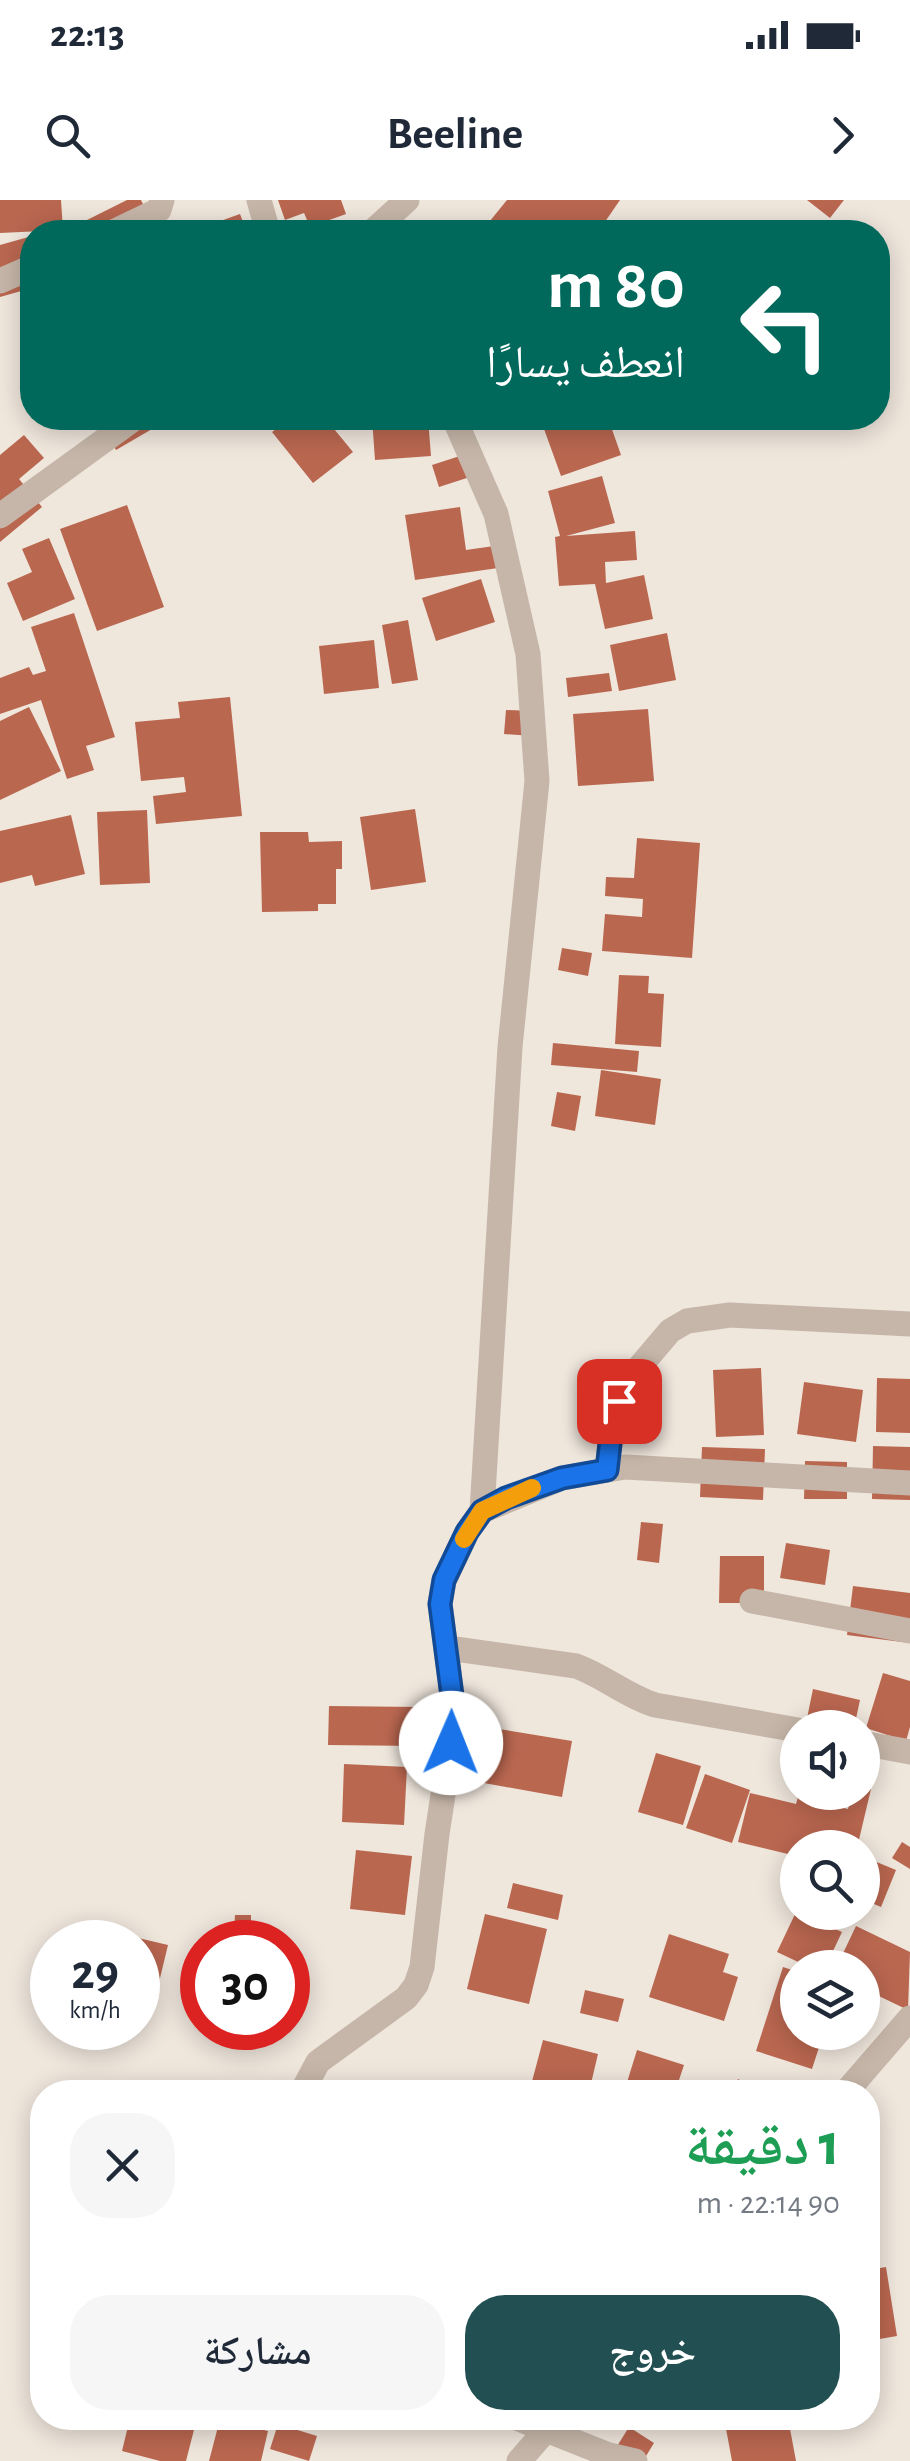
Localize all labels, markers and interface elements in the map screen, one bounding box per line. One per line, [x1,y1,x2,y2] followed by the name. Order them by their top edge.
[50,16,125,54] text: 22:13
[40,108,95,163] icon: search
[815,108,870,163] icon: forward
[387,112,523,157] text: Beeline
[547,251,685,321] text: 80 m
[720,260,850,390] icon: left
[486,341,685,386] text: انعطف يسارًا
[577,1359,662,1444] pin
[592,1374,647,1429] icon: arrive
[399,1691,503,1795] position arrow
[780,1710,880,2050] map controls
[780,1710,880,1810] button: sound
[780,1830,880,1930] button: search
[180,1920,310,2050] speed limit sign: 30
[71,1948,119,1998] text: 29
[780,1950,880,2050] button: layers
[69,1998,121,2023] text: km/h
[70,2113,175,2218] button: close
[685,2116,840,2176] text: 1 دقيقة
[696,2187,840,2219] text: 90 m · 22:14
[70,2295,445,2410] button: مشاركة
[465,2295,840,2410] button: خروج

